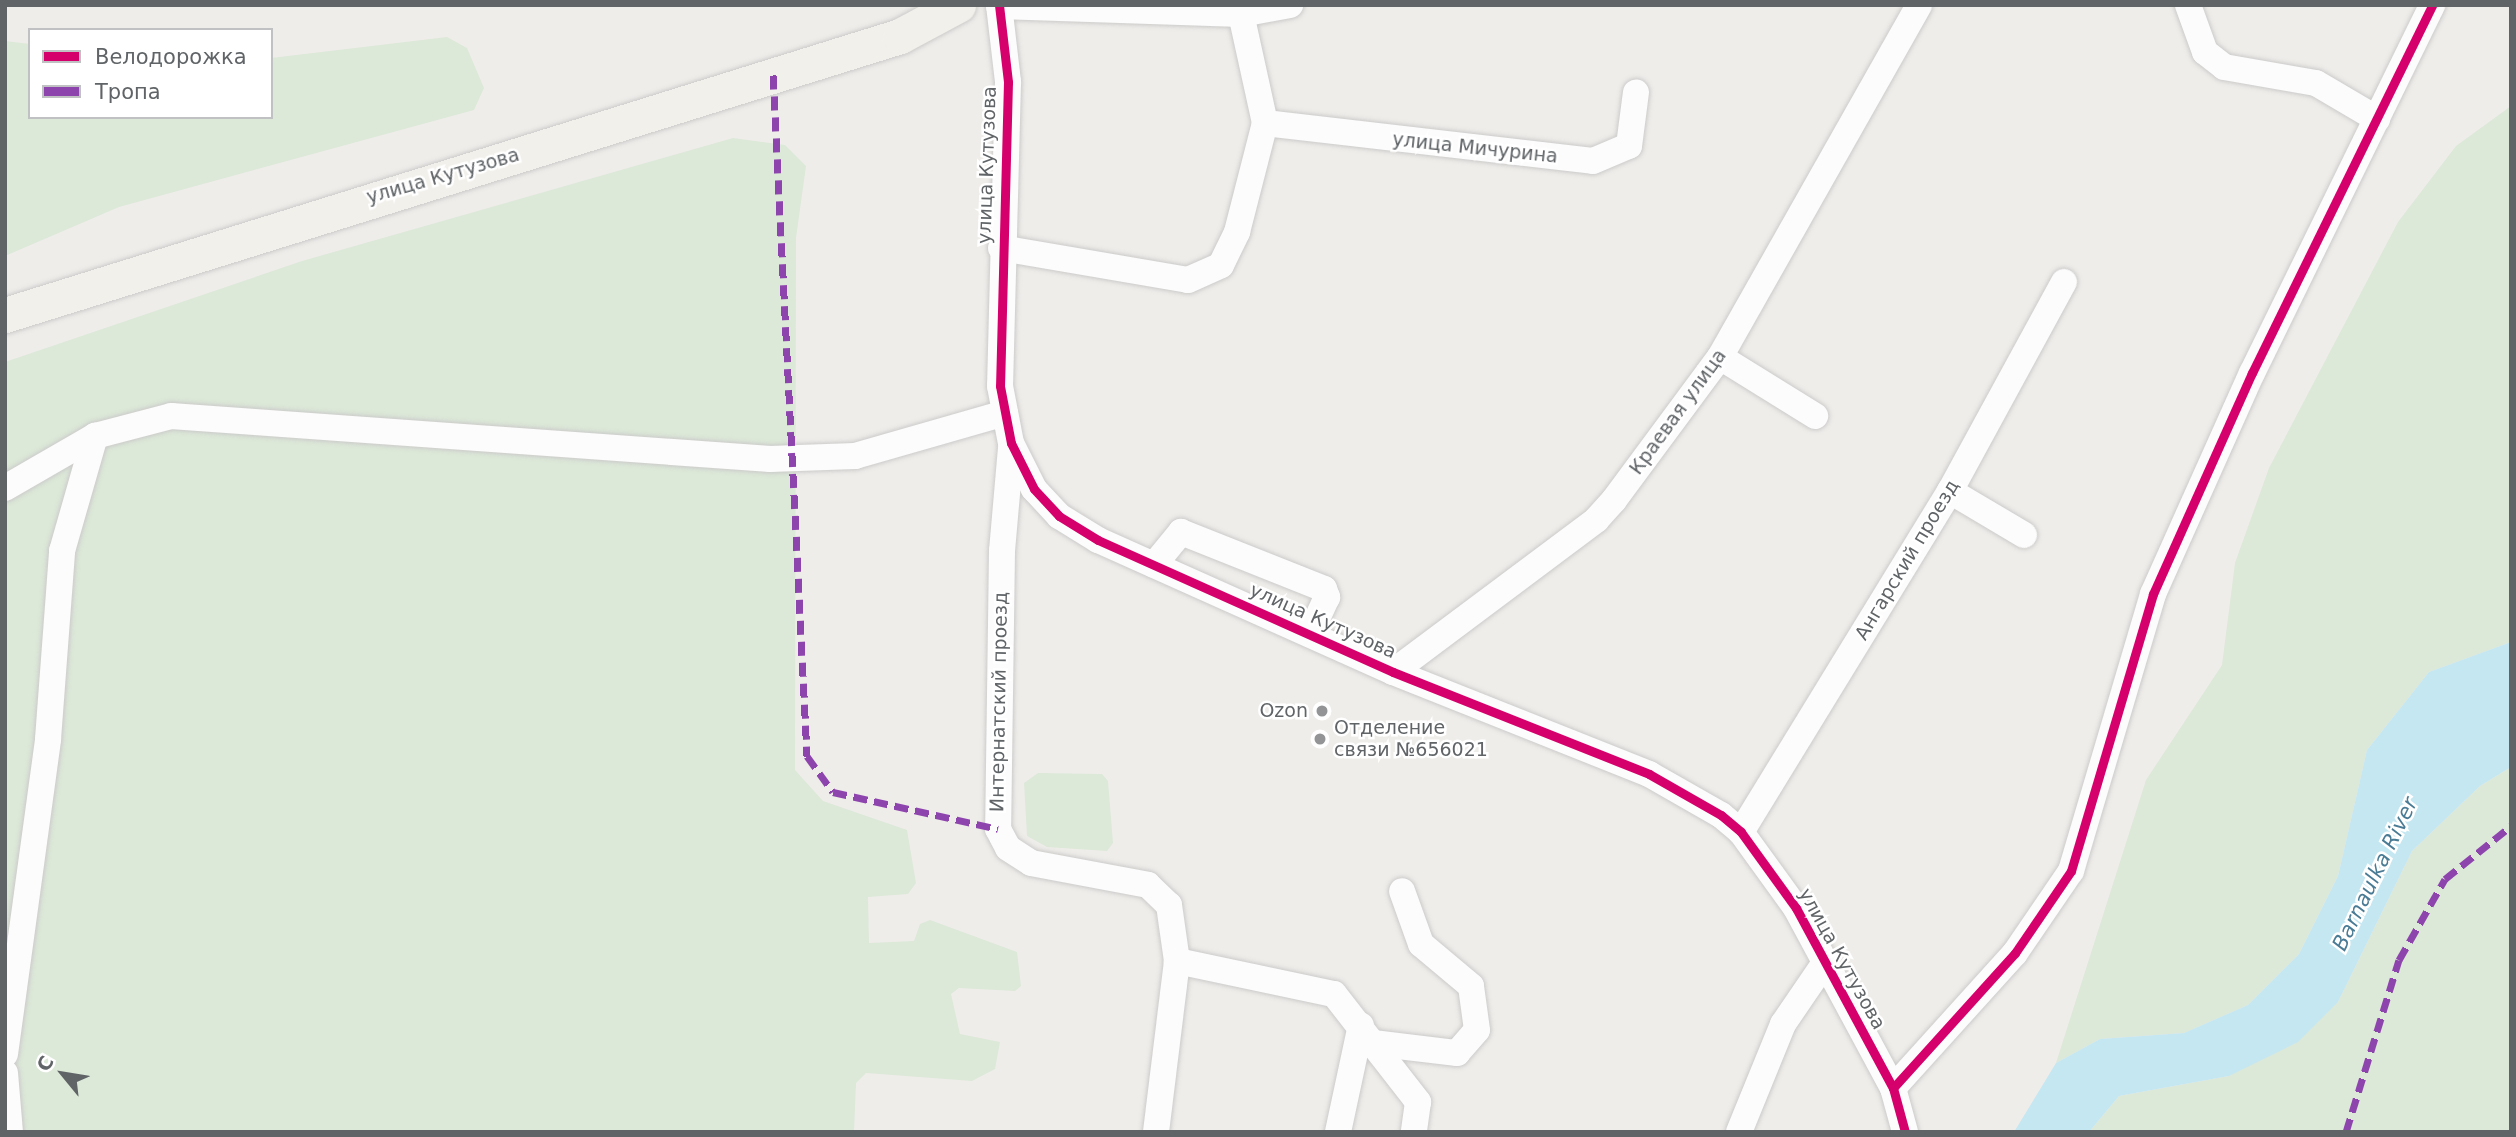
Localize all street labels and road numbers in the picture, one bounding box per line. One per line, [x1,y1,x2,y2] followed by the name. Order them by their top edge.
[973,86,1001,244] street label: улица Кутузова
[1391,128,1559,168] street label: улица Мичурина
[364,143,522,209] street label: улица Кутузова
[1625,345,1731,479] street label: Краевая улица
[1850,476,1964,644] street label: Ангарский проезд
[1246,578,1400,664] street label: улица Кутузова
[986,592,1012,812] street label: Интернатский проезд
[1794,884,1890,1034] street label: улица Кутузова

